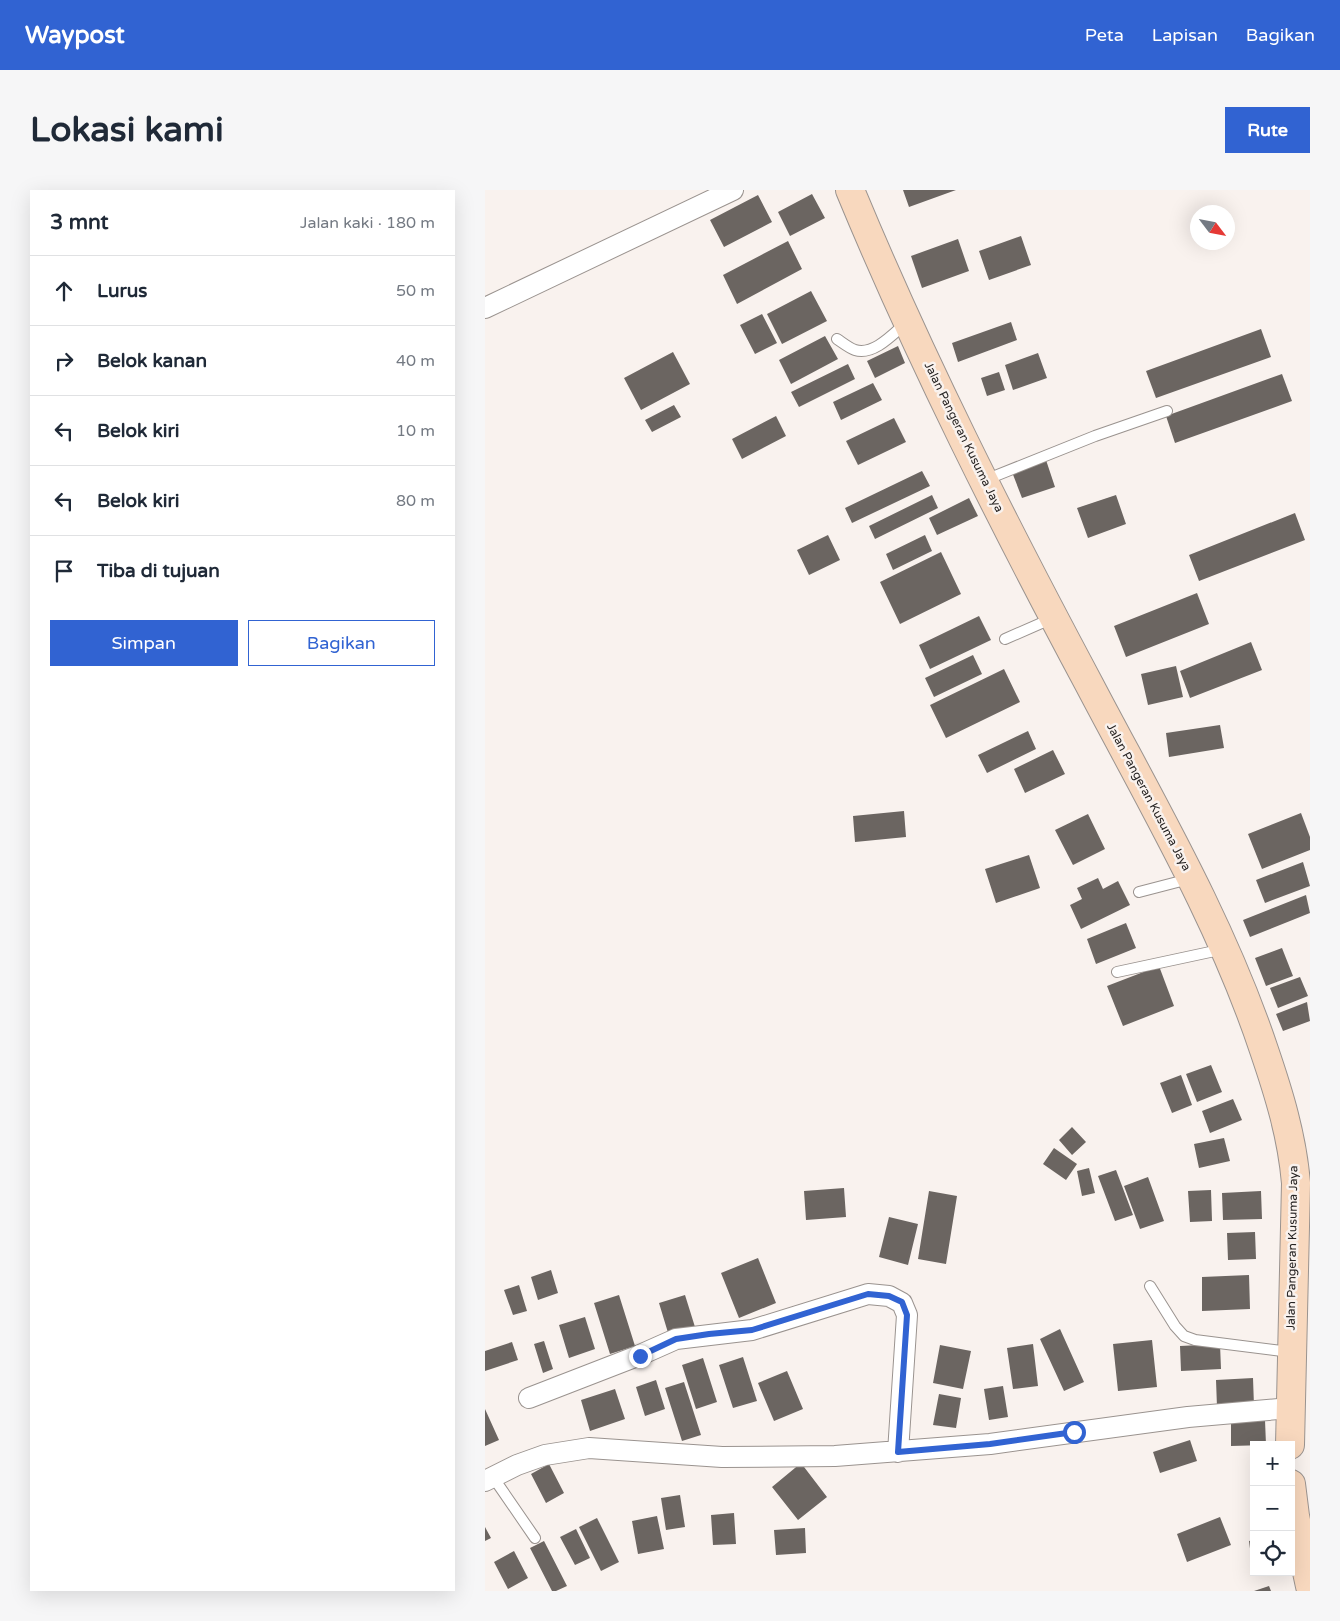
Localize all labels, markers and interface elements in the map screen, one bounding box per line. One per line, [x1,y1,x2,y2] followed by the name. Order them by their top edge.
[25,21,125,50] text: Waypost
[1085,24,1124,46] text: Peta
[1152,24,1218,46] text: Lapisan
[1246,24,1315,46] text: Bagikan
[1225,107,1310,153] button: Rute
[30,109,224,151] text: Lokasi kami
[1190,205,1235,250] north arrow
[50,210,109,235] text: 3 mnt
[300,213,435,233] text: Jalan kaki · 180 m
[50,277,78,305] icon: ahead
[97,280,147,302] text: Lurus
[396,281,435,301] text: 50 m
[50,347,78,375] icon: right
[97,350,207,372] text: Belok kanan
[396,351,435,371] text: 40 m
[922,360,1006,514] street label: Jalan Pangeran Kusuma Jaya
[50,417,78,445] icon: left
[97,420,180,442] text: Belok kiri
[396,421,435,441] text: 10 m
[50,487,78,515] icon: left
[97,490,180,512] text: Belok kiri
[396,491,435,511] text: 80 m
[50,557,78,585] icon: arrive
[97,560,220,582] text: Tiba di tujuan
[50,620,238,666] button: Simpan
[248,620,435,666] button: Bagikan
[1104,721,1194,873] street label: Jalan Pangeran Kusuma Jaya
[1284,1165,1300,1331] street label: Jalan Pangeran Kusuma Jaya
[629,1345,652,1368] route end
[1063,1421,1086,1444] route start
[1250,1441,1295,1576] map controls
[1250,1441,1295,1486] button: +
[1250,1486,1295,1531] button: −
[1250,1531,1295,1576] button: locate

